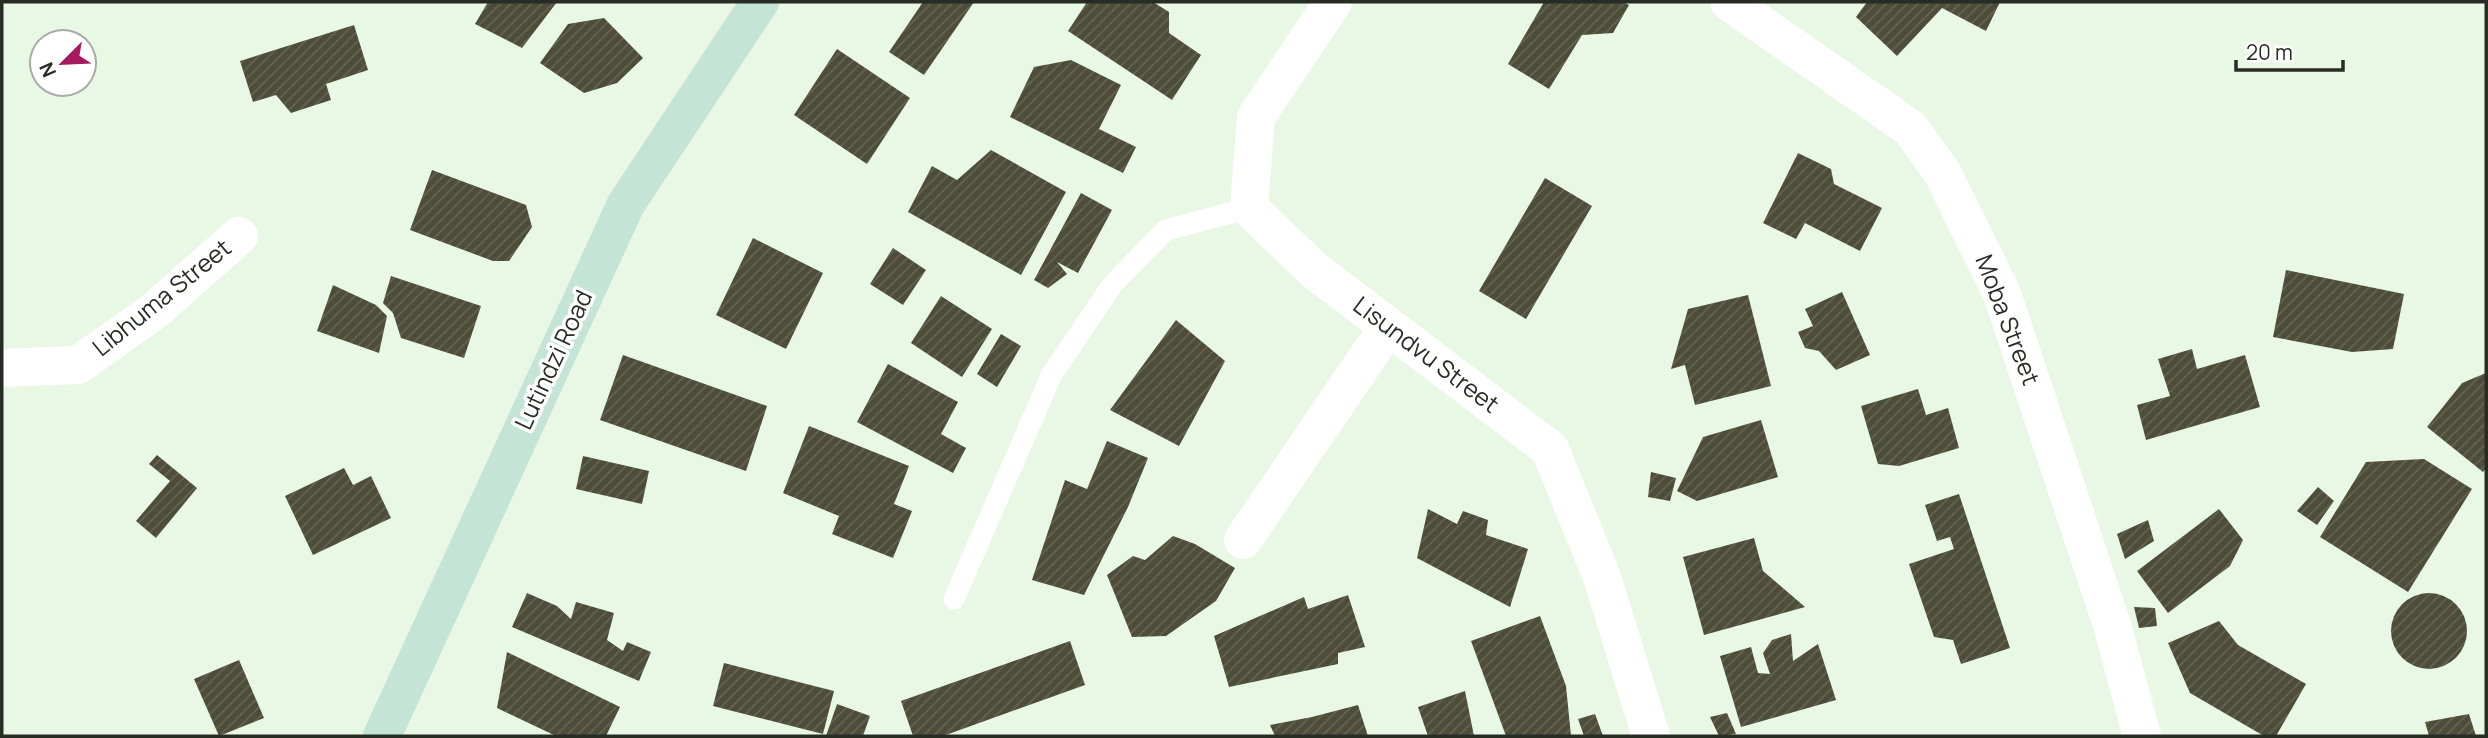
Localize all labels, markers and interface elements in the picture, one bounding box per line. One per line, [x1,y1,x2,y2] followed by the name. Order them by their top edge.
[28,28,98,98] north arrow
[2236,28,2343,72] scale bar
[2246,38,2293,66] text: 20 m
[33,58,62,81] text: N
[85,231,237,363] street label: Libhuma Street
[1968,250,2048,389] street label: Moba Street
[506,284,599,434] street label: Lutindzi Road
[1347,288,1507,420] street label: Lisundvu Street

